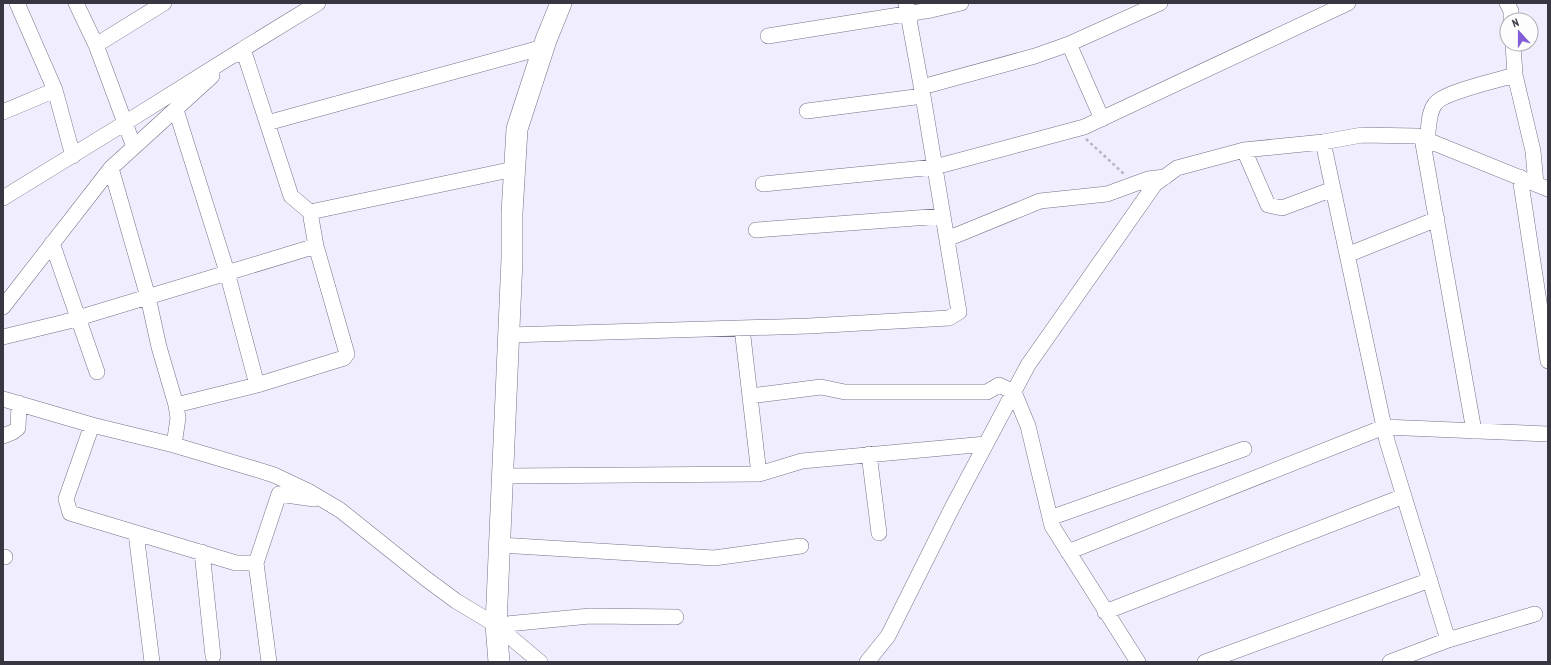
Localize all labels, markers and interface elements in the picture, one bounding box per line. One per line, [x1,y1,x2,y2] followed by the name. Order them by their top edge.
[1499,12,1539,52] north arrow
[1510,15,1521,30] text: N

